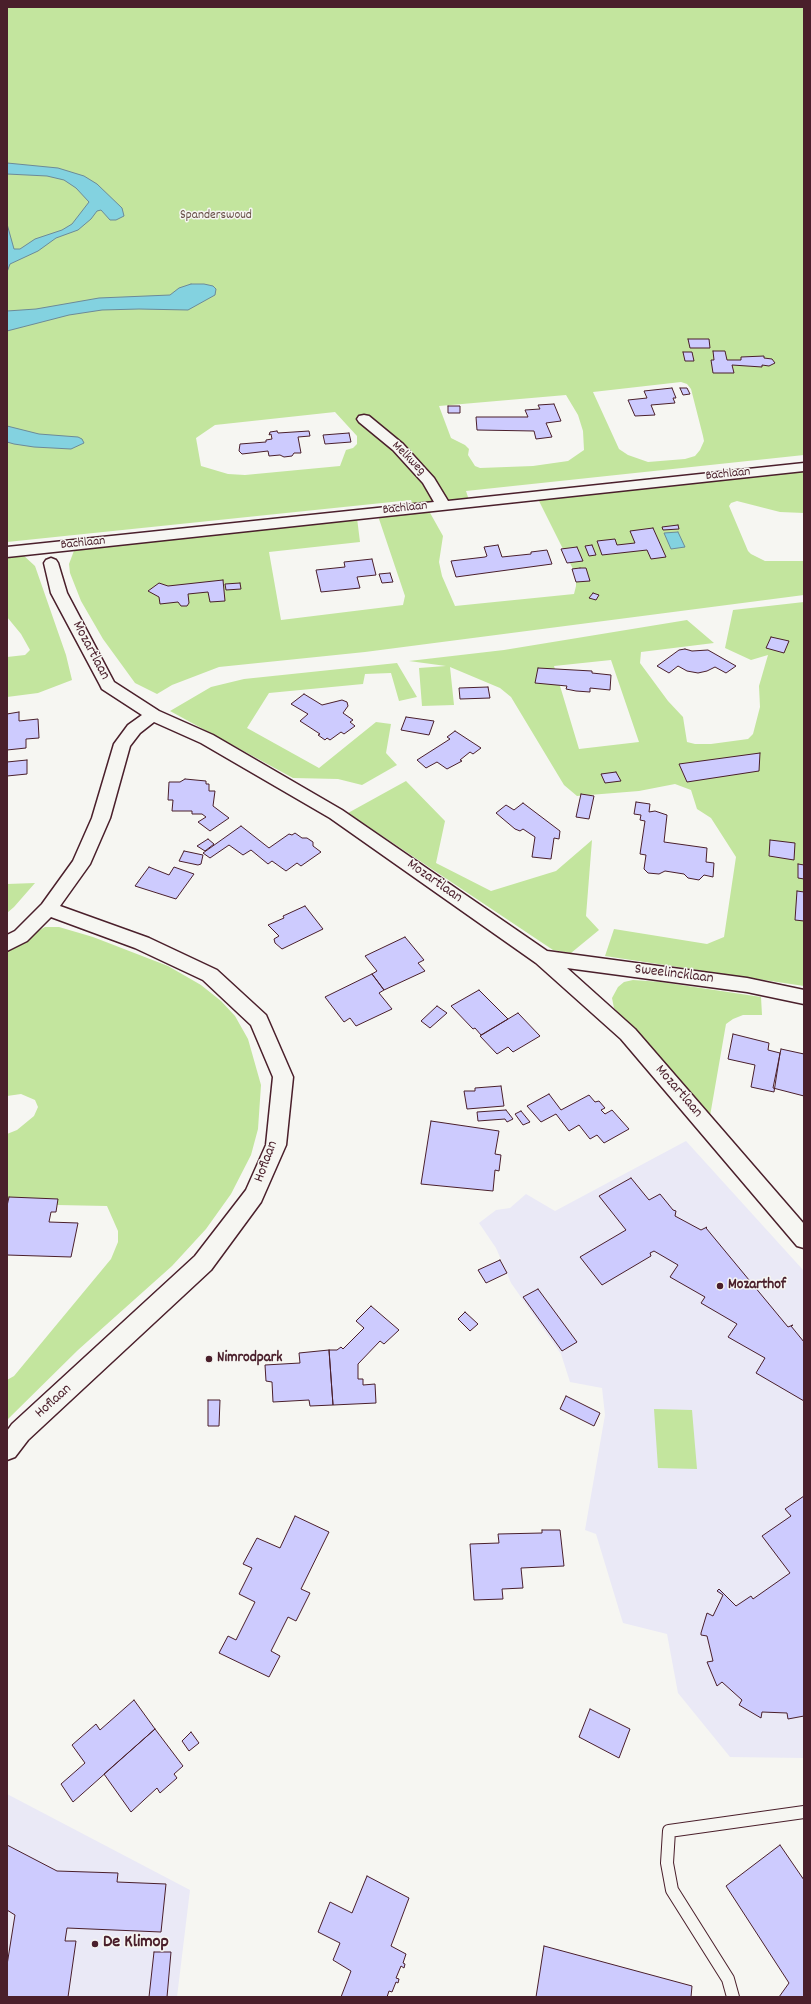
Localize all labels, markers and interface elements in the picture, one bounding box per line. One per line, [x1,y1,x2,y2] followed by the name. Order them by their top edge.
[180,208,252,224] park label: Spanderswoud
[388,439,428,479] street label: Melkweg
[705,465,751,485] street label: Bachlaan
[382,499,428,519] street label: Bachlaan
[60,534,106,554] street label: Bachlaan
[67,619,113,683] street label: Mozartlaan
[403,856,465,908] street label: Mozartlaan
[633,961,715,989] street label: Sweelincklaan
[650,1062,706,1122] street label: Mozartlaan
[251,1139,283,1185] street label: Hoflaan
[728,1277,786,1295] place label: Mozarthof
[715,1281,725,1291] marker: Mozarthof
[217,1350,282,1368] place label: Nimrodpark
[204,1354,214,1364] marker: Nimrodpark
[32,1381,76,1423] street label: Hoflaan
[103,1933,169,1955] place label: De Klimop
[90,1939,100,1949] marker: De Klimop

